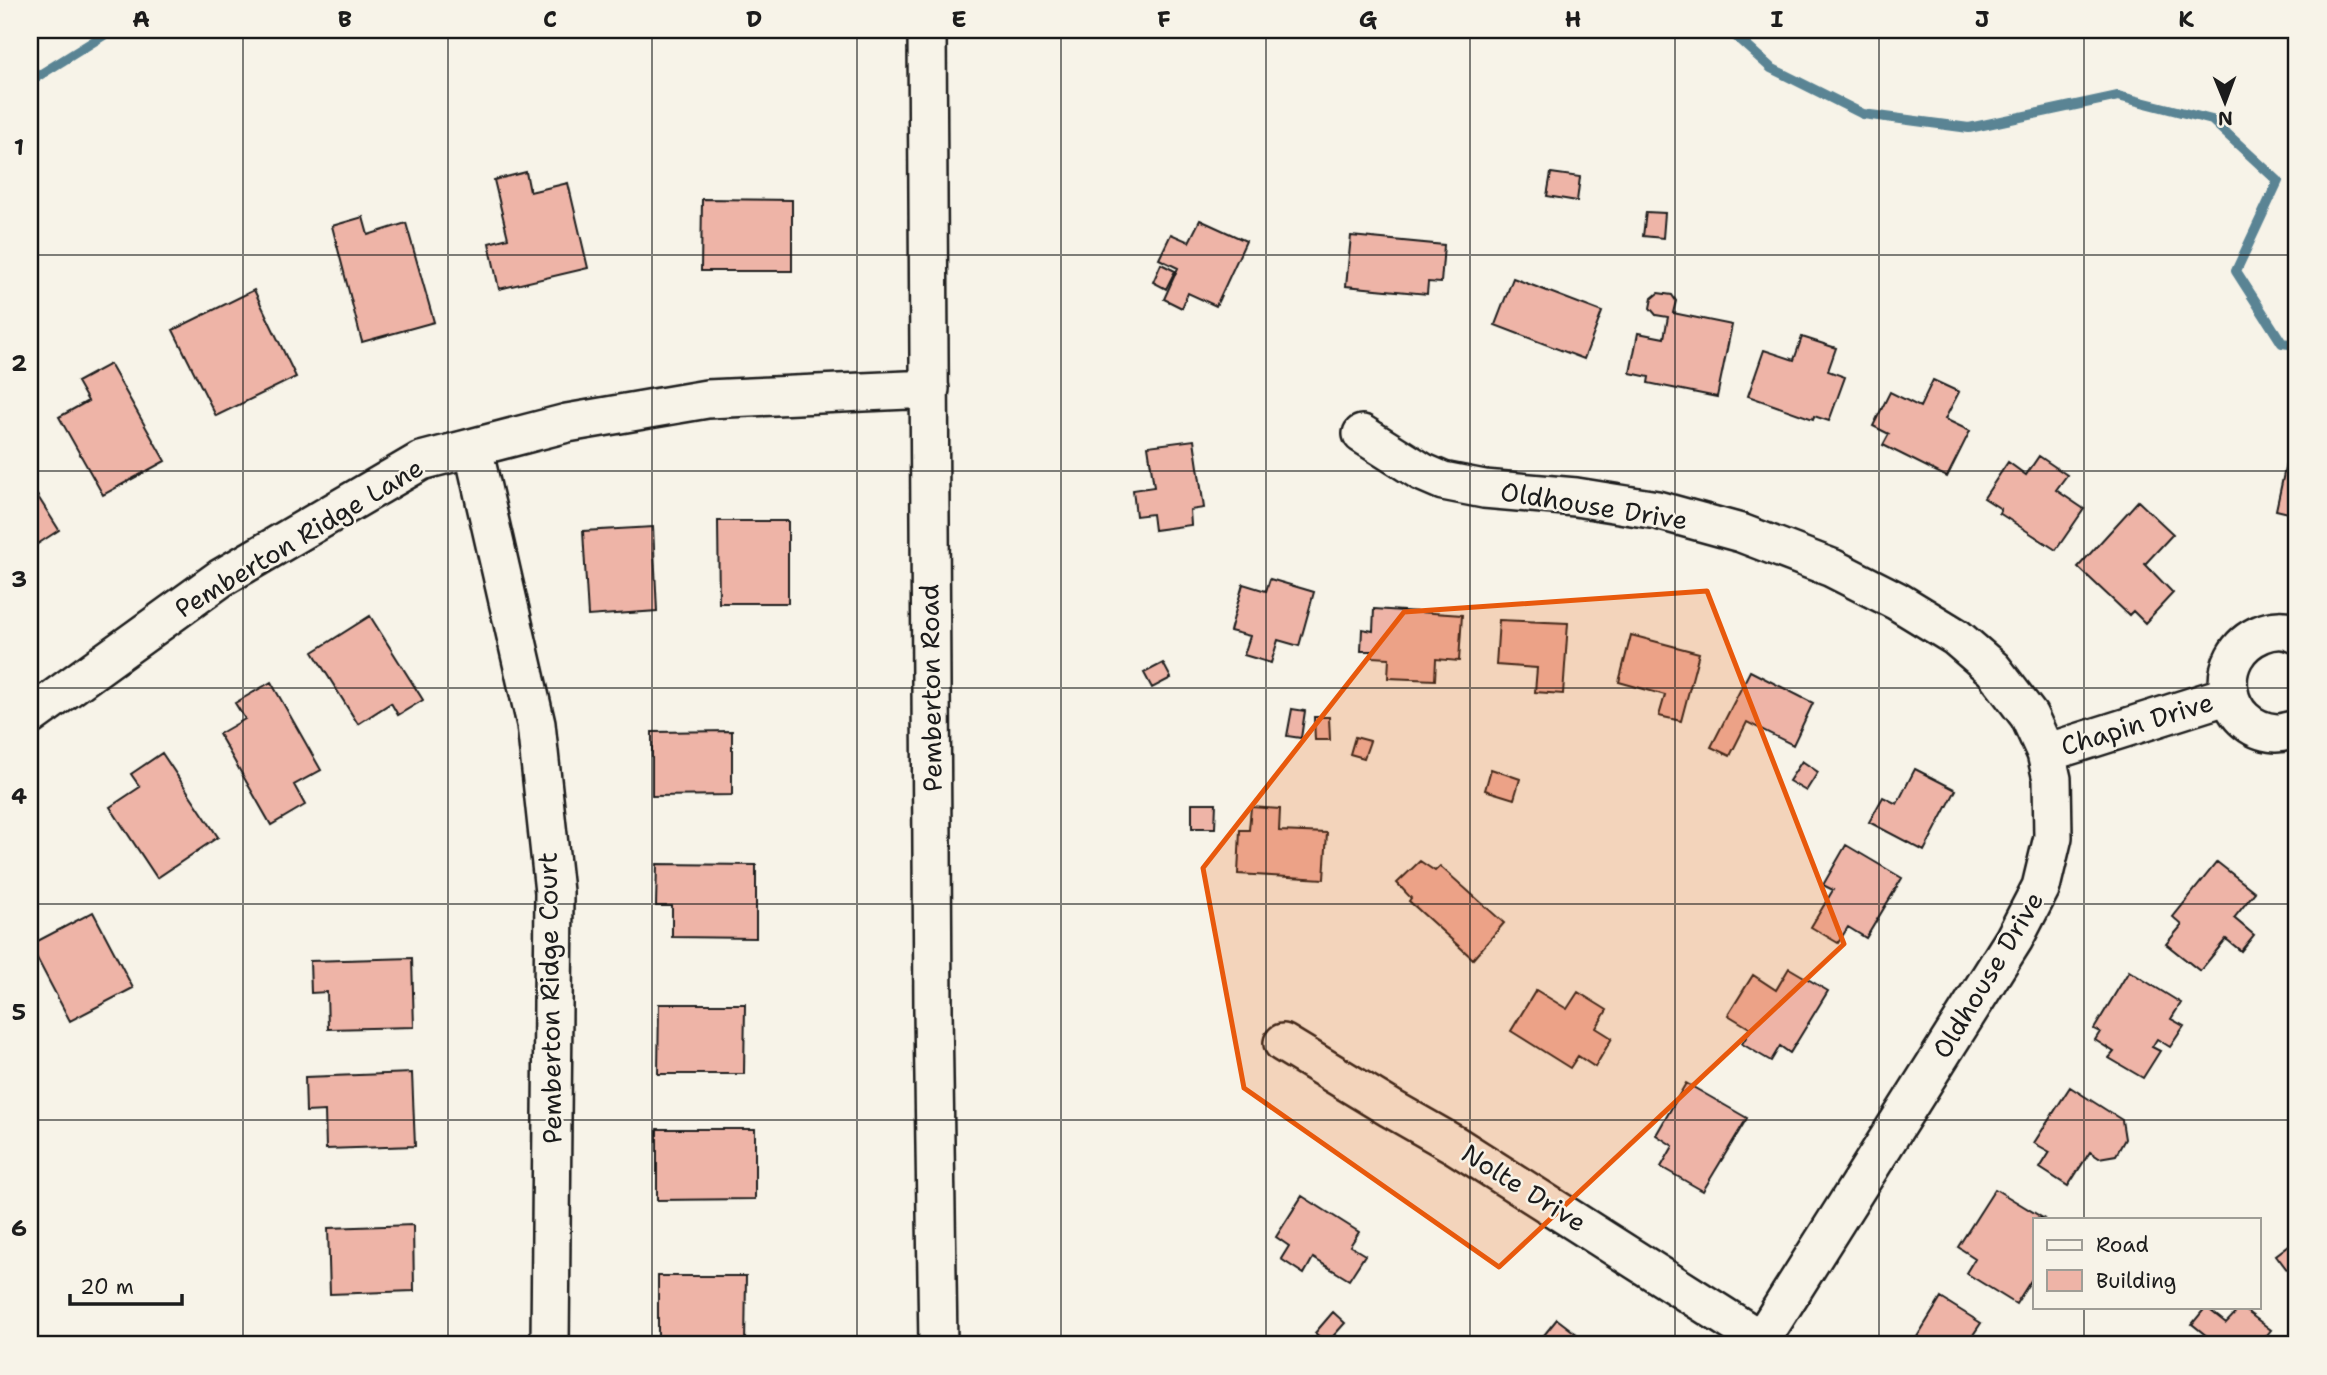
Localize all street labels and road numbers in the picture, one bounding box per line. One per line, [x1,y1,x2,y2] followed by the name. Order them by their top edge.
[168,449,429,626] street label: Pemberton Ridge Lane
[1498,473,1690,538] street label: Oldhouse Drive
[911,584,950,792] street label: Pemberton Road
[2056,684,2217,763] street label: Chapin Drive
[529,852,570,1144] street label: Pemberton Ridge Court
[1924,885,2051,1065] street label: Oldhouse Drive
[1455,1135,1593,1240] street label: Nolte Drive

